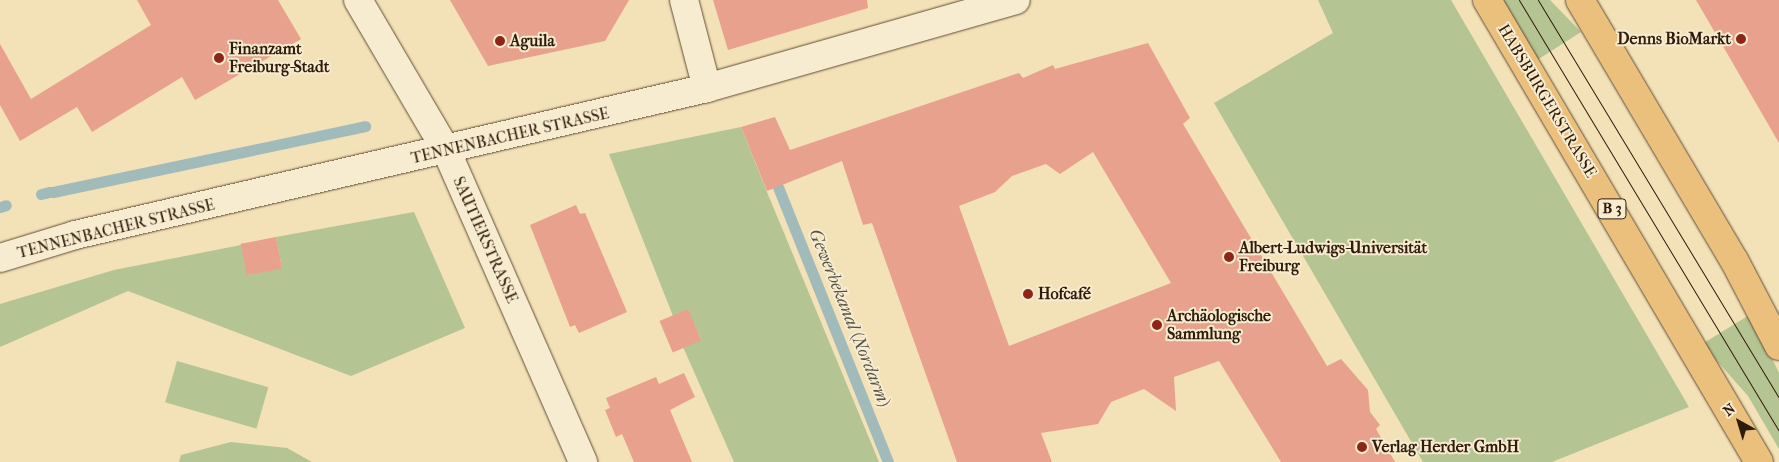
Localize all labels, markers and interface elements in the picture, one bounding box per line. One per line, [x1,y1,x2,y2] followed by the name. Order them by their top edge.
[1494,21,1600,181] street label: HABSBURGERSTRASSE
[1617,29,1731,49] place label: Denns BioMarkt
[510,31,555,51] place label: Aguila
[1735,33,1747,45] marker: Denns BioMarkt
[494,35,506,47] marker: Aguila
[229,39,329,77] place label: Finanzamt Freiburg-Stadt
[213,52,225,64] marker: Finanzamt Freiburg-Stadt
[409,104,611,168] street label: TENNENBACHER STRASSE
[449,174,521,306] street label: SAUTIERSTRASSE
[15,195,217,263] street label: TENNENBACHER STRASSE
[1597,196,1627,222] road number: B 3
[803,226,895,410] water label: Gewerbekanal (Nordarm)
[1239,238,1427,276] place label: Albert-Ludwigs-Universität Freiburg
[1223,251,1235,263] marker: Albert-Ludwigs-Universität Freiburg
[1038,284,1091,304] place label: Hofcafé
[1022,288,1034,300] marker: Hofcafé
[1167,306,1271,344] place label: Archäologische Sammlung
[1151,319,1163,331] marker: Archäologische Sammlung
[1714,397,1764,447] north arrow
[1720,400,1739,420] text: N
[1372,437,1519,457] place label: Verlag Herder GmbH
[1356,441,1368,453] marker: Verlag Herder GmbH

